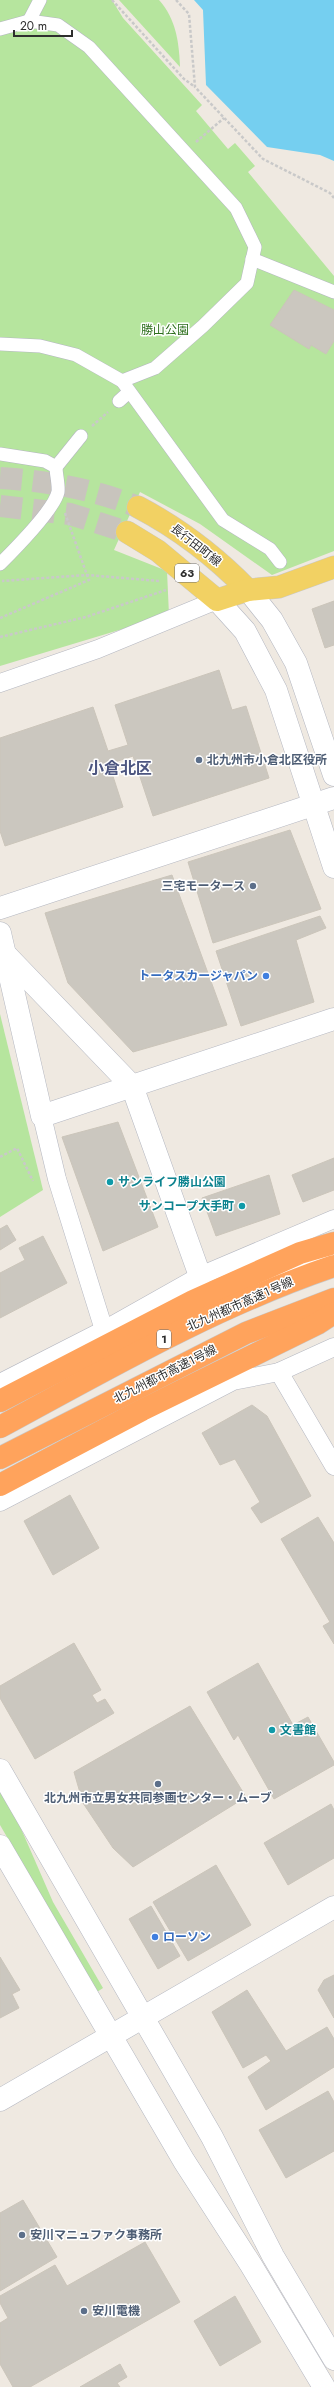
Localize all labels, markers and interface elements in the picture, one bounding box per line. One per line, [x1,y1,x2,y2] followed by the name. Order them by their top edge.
[14,12,72,38] scale bar
[20,17,47,35] text: 20 m
[141,321,189,339] park label: 勝山公園
[167,519,225,571] street label: 長行田町線
[175,564,199,582] road number: 63
[207,751,327,769] place label: 北九州市小倉北区役所
[194,755,204,765] marker: 北九州市小倉北区役所
[88,757,152,780] district label: 小倉北区
[162,877,245,895] place label: 三宅モータース
[248,881,258,891] marker: 三宅モータース
[138,967,258,985] place label: トータスカージャパン
[261,971,271,981] marker: トータスカージャパン
[118,1173,226,1191] place label: サンライフ勝山公園
[105,1177,115,1187] marker: サンライフ勝山公園
[139,1197,234,1215] place label: サンコープ大手町
[237,1201,247,1211] marker: サンコープ大手町
[184,1272,296,1336] street label: 北九州都市高速１号線
[157,1330,171,1348] road number: 1
[110,1340,220,1408] street label: 北九州都市高速1号線
[280,1721,316,1739] place label: 文書館
[267,1725,277,1735] marker: 文書館
[153,1779,163,1789] marker: 北九州市立男女共同参画センター・ムーブ
[44,1789,272,1807] place label: 北九州市立男女共同参画センター・ムーブ
[163,1928,211,1946] place label: ローソン
[150,1932,160,1942] marker: ローソン
[30,2226,162,2244] place label: 安川マニュファク事務所
[17,2230,27,2240] marker: 安川マニュファク事務所
[92,2302,140,2320] place label: 安川電機
[79,2306,89,2316] marker: 安川電機

